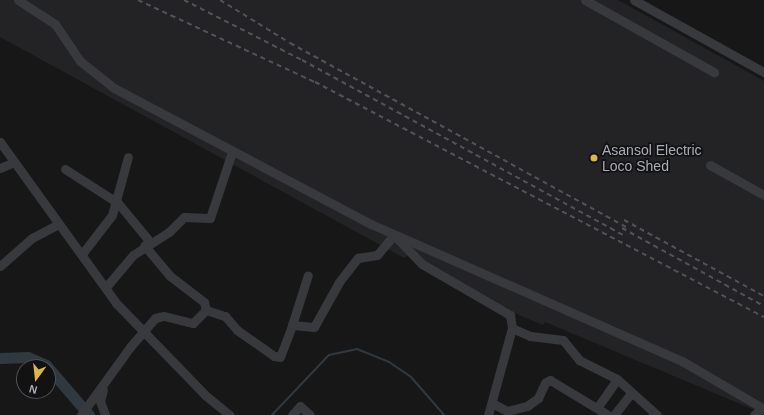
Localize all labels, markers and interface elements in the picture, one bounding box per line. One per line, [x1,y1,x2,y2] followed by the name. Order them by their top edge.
[602,142,702,174] place label: Asansol Electric Loco Shed
[589,153,599,163] marker: Asansol Electric Loco Shed
[16,359,56,399] north arrow
[28,383,39,396] text: N

